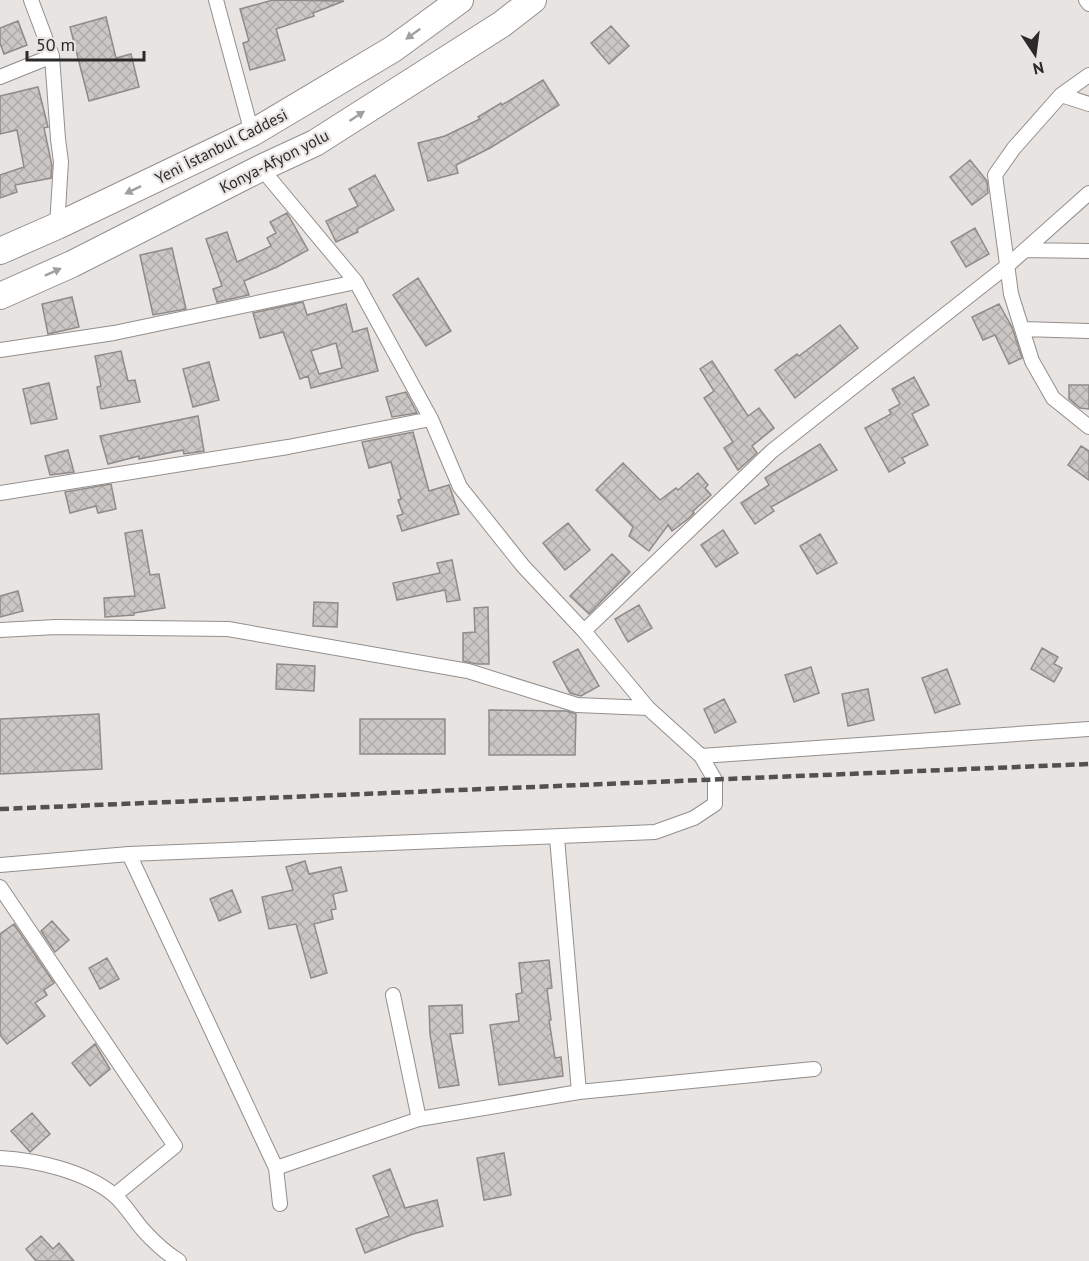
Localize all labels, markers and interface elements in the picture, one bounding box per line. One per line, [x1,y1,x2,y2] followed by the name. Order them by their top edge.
[27,24,144,62] scale bar
[1005,24,1065,84] north arrow
[405,28,421,40] one-way arrow
[36,33,75,56] text: 50 m
[1031,58,1046,80] text: N
[151,104,291,188] street label: Yeni İstanbul Caddesi
[349,110,365,122] one-way arrow
[216,125,332,197] street label: Konya-Afyon yolu
[124,186,141,195] one-way arrow
[45,267,63,277] one-way arrow

